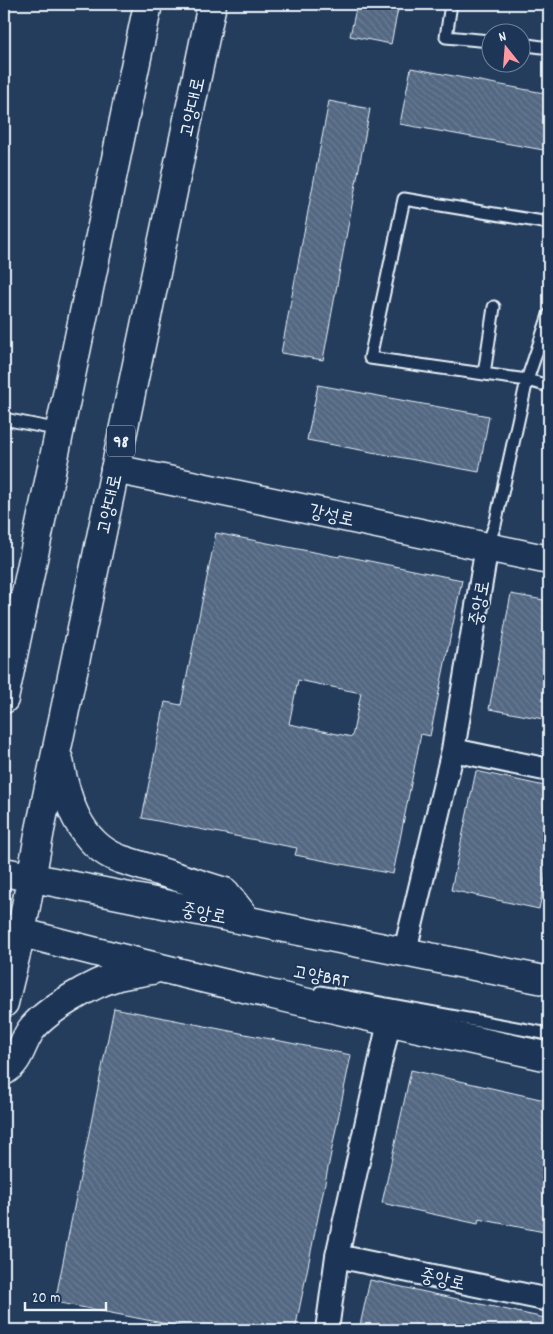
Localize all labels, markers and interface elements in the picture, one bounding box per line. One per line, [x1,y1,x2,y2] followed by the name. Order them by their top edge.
[480,22,530,72] north arrow
[497,27,509,48] text: N
[175,75,214,140] street label: 고양대로
[107,426,135,456] road number: 98
[92,472,131,537] street label: 고양대로
[306,499,357,535] street label: 강성로
[464,579,499,629] street label: 중앙로
[178,898,228,933] street label: 중앙로
[290,960,351,997] street label: 고양BRT
[417,1263,468,1299] street label: 중앙로
[25,1279,106,1311] scale bar
[32,1288,60,1310] text: 20 m

